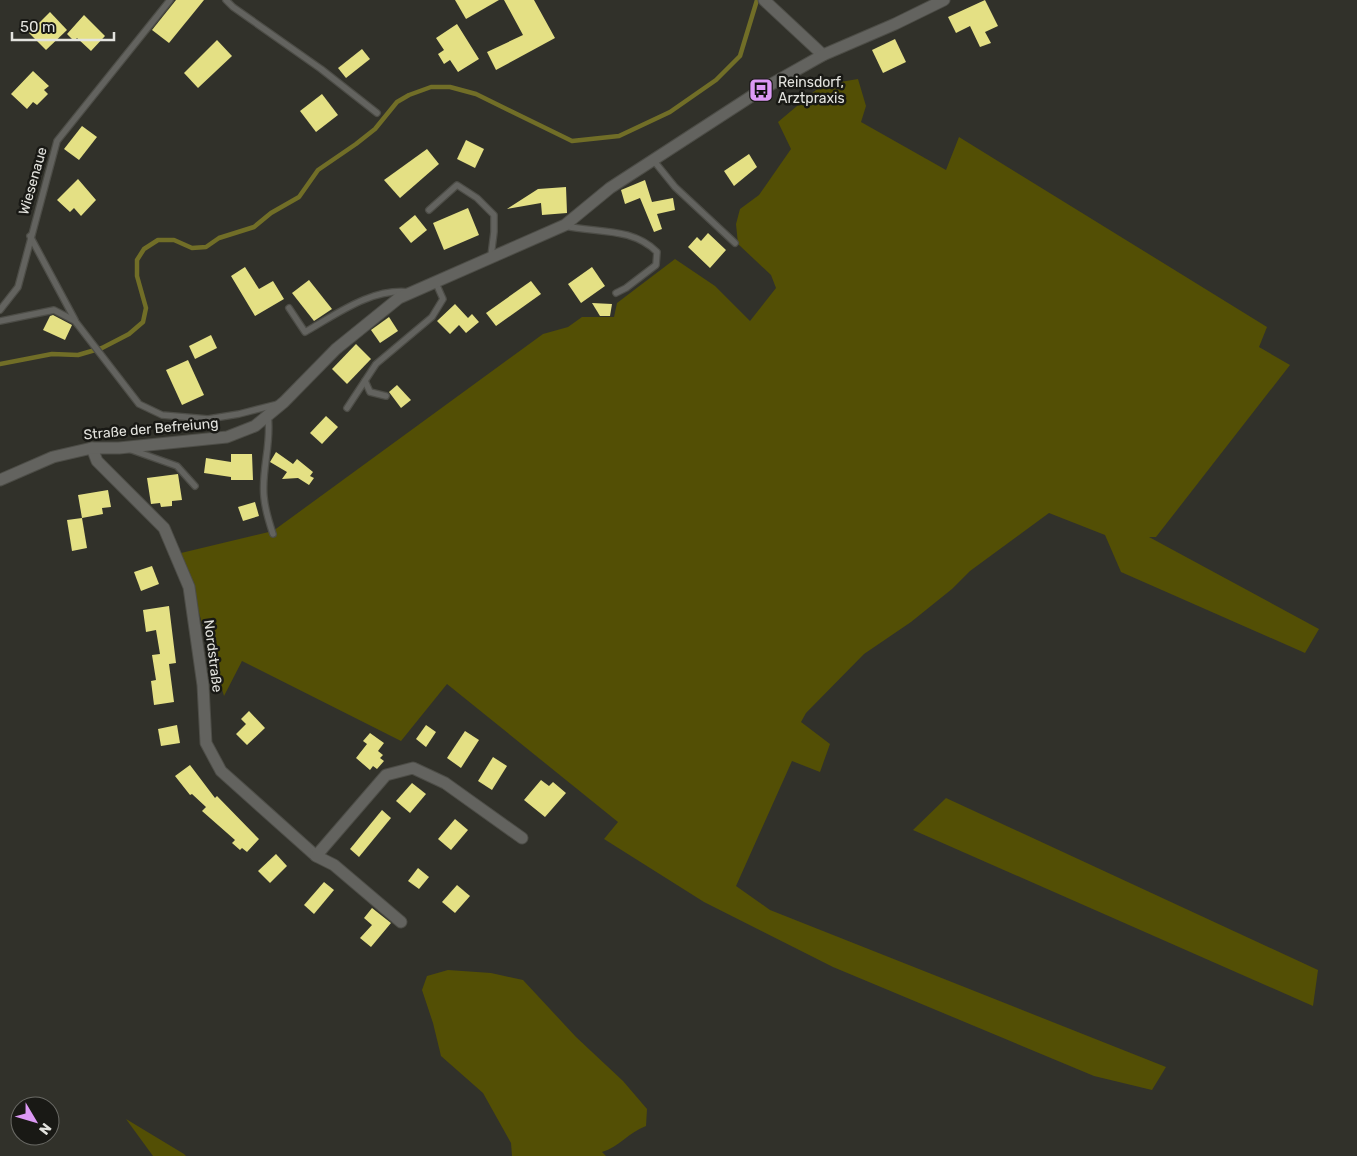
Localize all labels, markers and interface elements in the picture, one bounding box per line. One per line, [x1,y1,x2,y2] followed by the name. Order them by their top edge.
[12,10,115,42] scale bar
[20,18,55,36] text: 50 m
[778,74,845,107] place label: Reinsdorf, Arztpraxis
[748,77,774,103] bus stop icon: Reinsdorf, Arztpraxis
[15,145,51,217] street label: Wiesenaue
[83,415,219,443] street label: Straße der Befreiung
[200,619,226,693] street label: Nordstraße
[10,1096,60,1146] north arrow
[35,1119,55,1138] text: N

